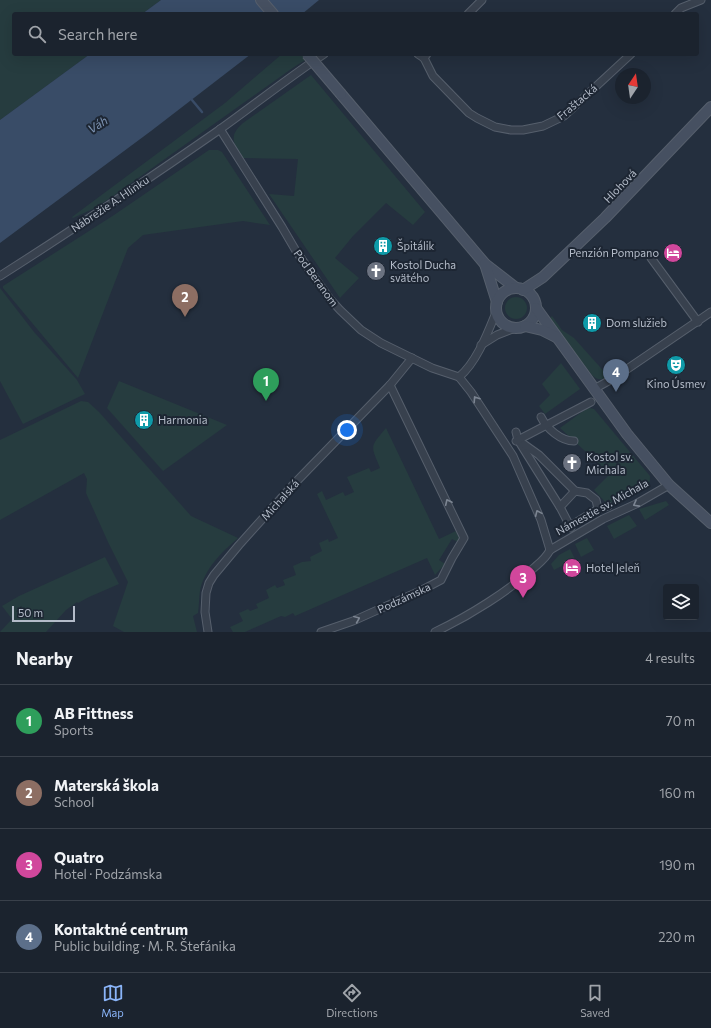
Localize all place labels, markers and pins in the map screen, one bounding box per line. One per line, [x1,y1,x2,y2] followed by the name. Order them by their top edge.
[372,235,394,257] building icon: Špitálik
[397,238,435,252] place label: Špitálik
[662,242,684,264] hotel icon: Penzión Pompano
[569,246,659,259] place label: Penzión Pompano
[390,258,456,284] place label: Kostol Ducha svätého
[365,260,387,282] church icon: Kostol Ducha svätého
[172,284,198,317] pin: 2
[581,312,603,334] building icon: Dom služieb
[606,316,667,329] place label: Dom služieb
[665,354,687,376] theatre icon: Kino Úsmev
[603,359,629,392] pin: 4
[253,368,279,401] pin: 1
[646,376,706,390] place label: Kino Úsmev
[133,409,155,431] building icon: Harmonia
[158,413,207,426] place label: Harmonia
[586,450,633,476] place label: Kostol sv. Michala
[561,452,583,474] church icon: Kostol sv. Michala
[561,557,583,579] hotel icon: Hotel Jeleň
[586,561,640,575] place label: Hotel Jeleň
[510,565,536,598] pin: 3

